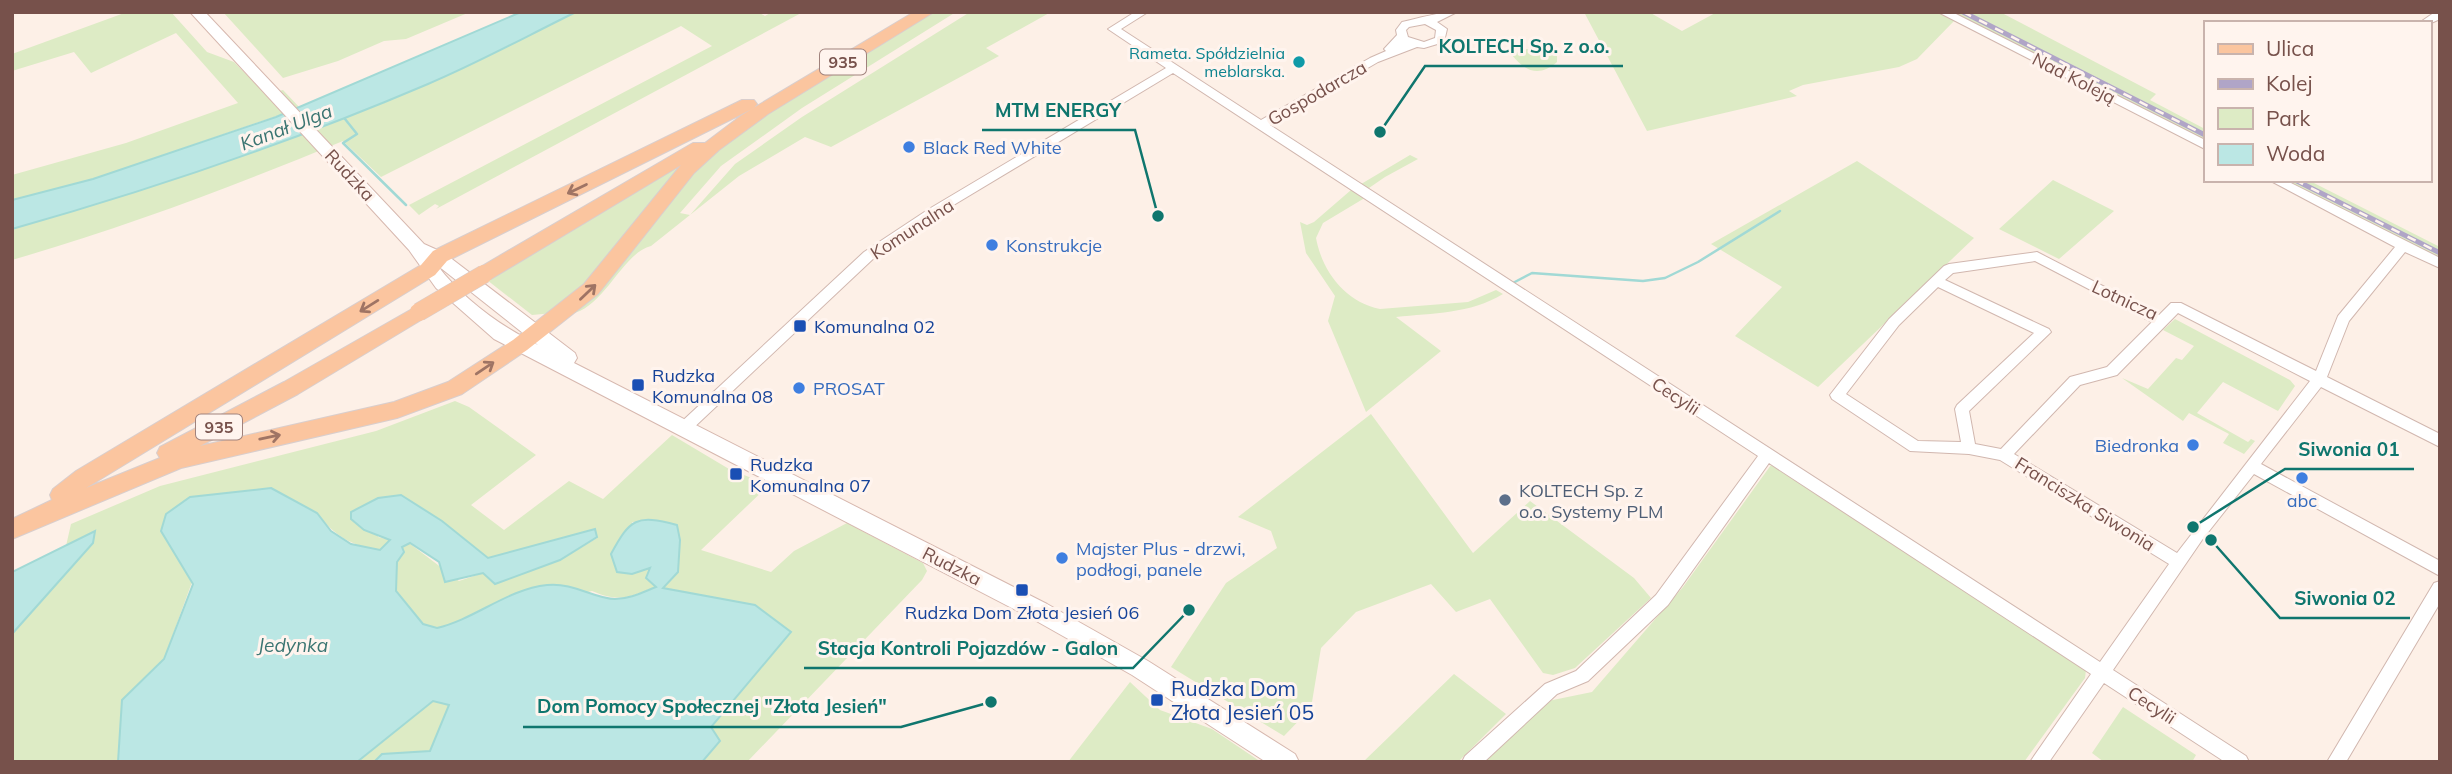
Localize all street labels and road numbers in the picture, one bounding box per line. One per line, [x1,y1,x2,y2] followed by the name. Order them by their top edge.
[2029,47,2120,109] street label: Nad Koleją
[820,50,866,74] road number: 935
[1263,55,1371,131] street label: Gospodarcza
[320,144,380,206] street label: Rudzka
[866,194,958,264] street label: Komunalna
[2088,275,2162,325] street label: Lotnicza
[1648,372,1704,420] street label: Cecylii
[196,414,242,440] road number: 935
[2011,452,2159,556] street label: Franciszka Siwonia
[919,541,985,591] street label: Rudzka
[2124,681,2180,729] street label: Cecylii

